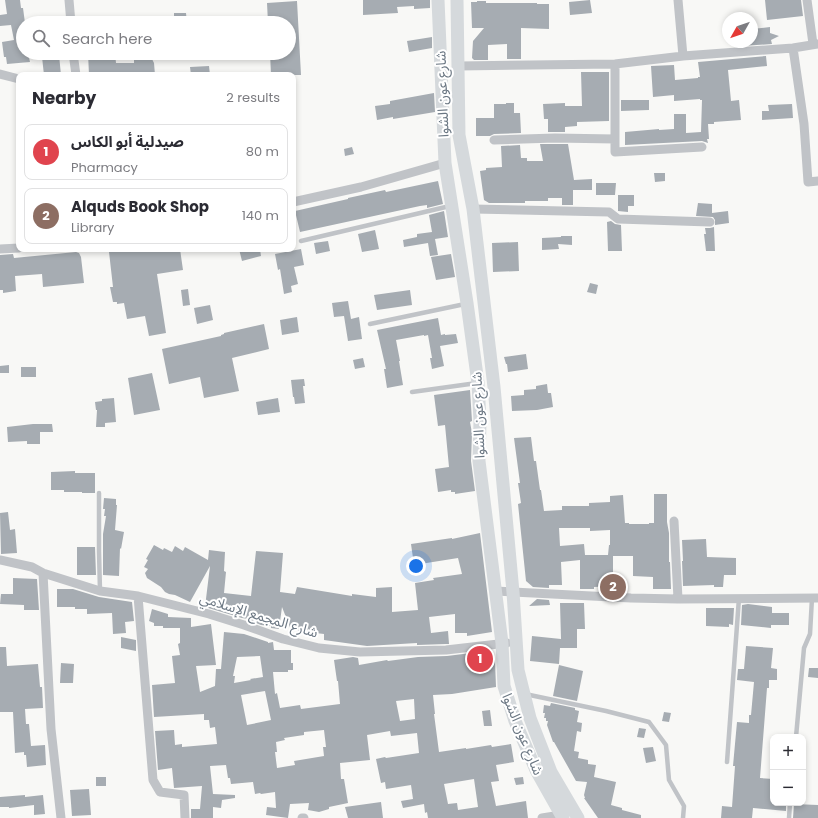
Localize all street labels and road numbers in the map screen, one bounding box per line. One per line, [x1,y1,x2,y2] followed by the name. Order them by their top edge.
[430,50,455,138] street label: شارع عون الشوا
[466,371,491,459] street label: شارع عون الشوا
[197,587,321,644] street label: شارع المجمع الإسلامي
[497,690,549,778] street label: شارع عون الشوا

